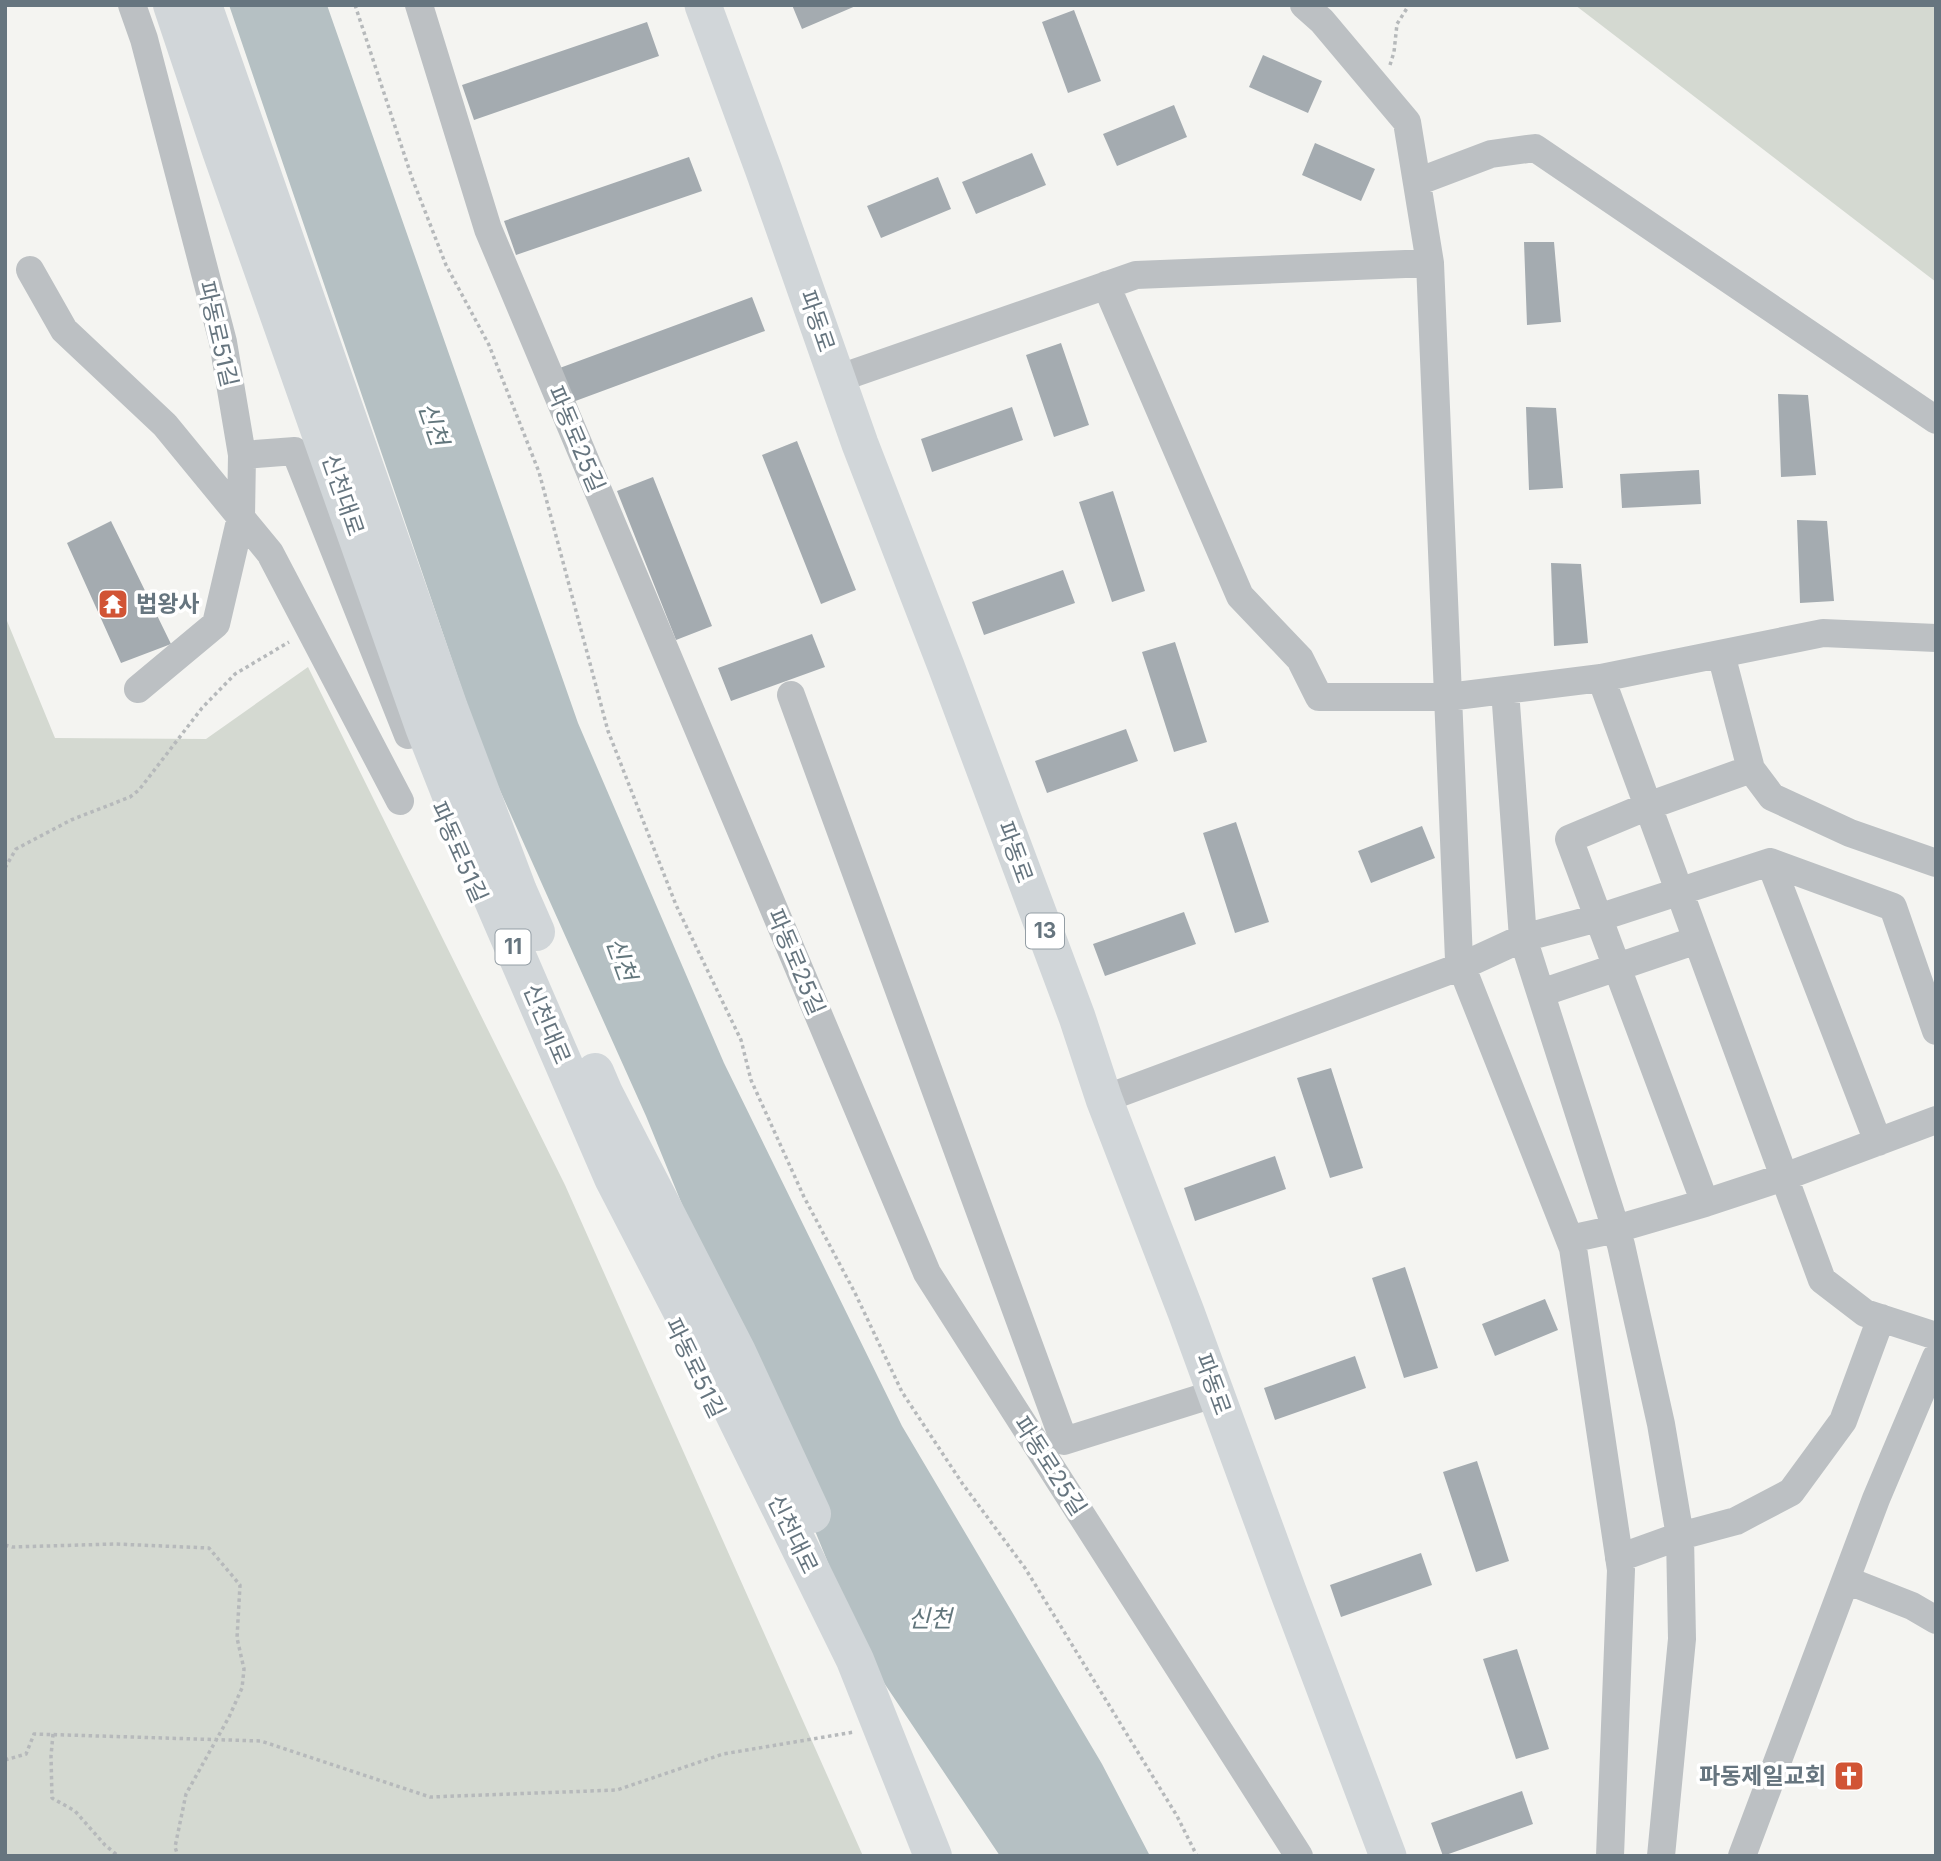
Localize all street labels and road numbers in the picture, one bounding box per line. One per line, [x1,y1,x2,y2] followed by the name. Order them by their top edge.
[192,278,244,390] street label: 파동로51길
[793,286,841,356] street label: 파동로
[541,382,611,496] street label: 파동로25길
[316,450,370,540] street label: 신천대로
[424,797,494,907] street label: 파동로51길
[991,817,1039,887] street label: 파동로
[761,905,831,1019] street label: 파동로25길
[1026,914,1064,948] road number: 13
[496,930,530,964] road number: 11
[518,980,576,1068] street label: 신천대로
[659,1313,731,1423] street label: 파동로51길
[1189,1349,1237,1419] street label: 파동로
[1008,1411,1092,1521] street label: 파동로25길
[762,1490,824,1578] street label: 신천대로

